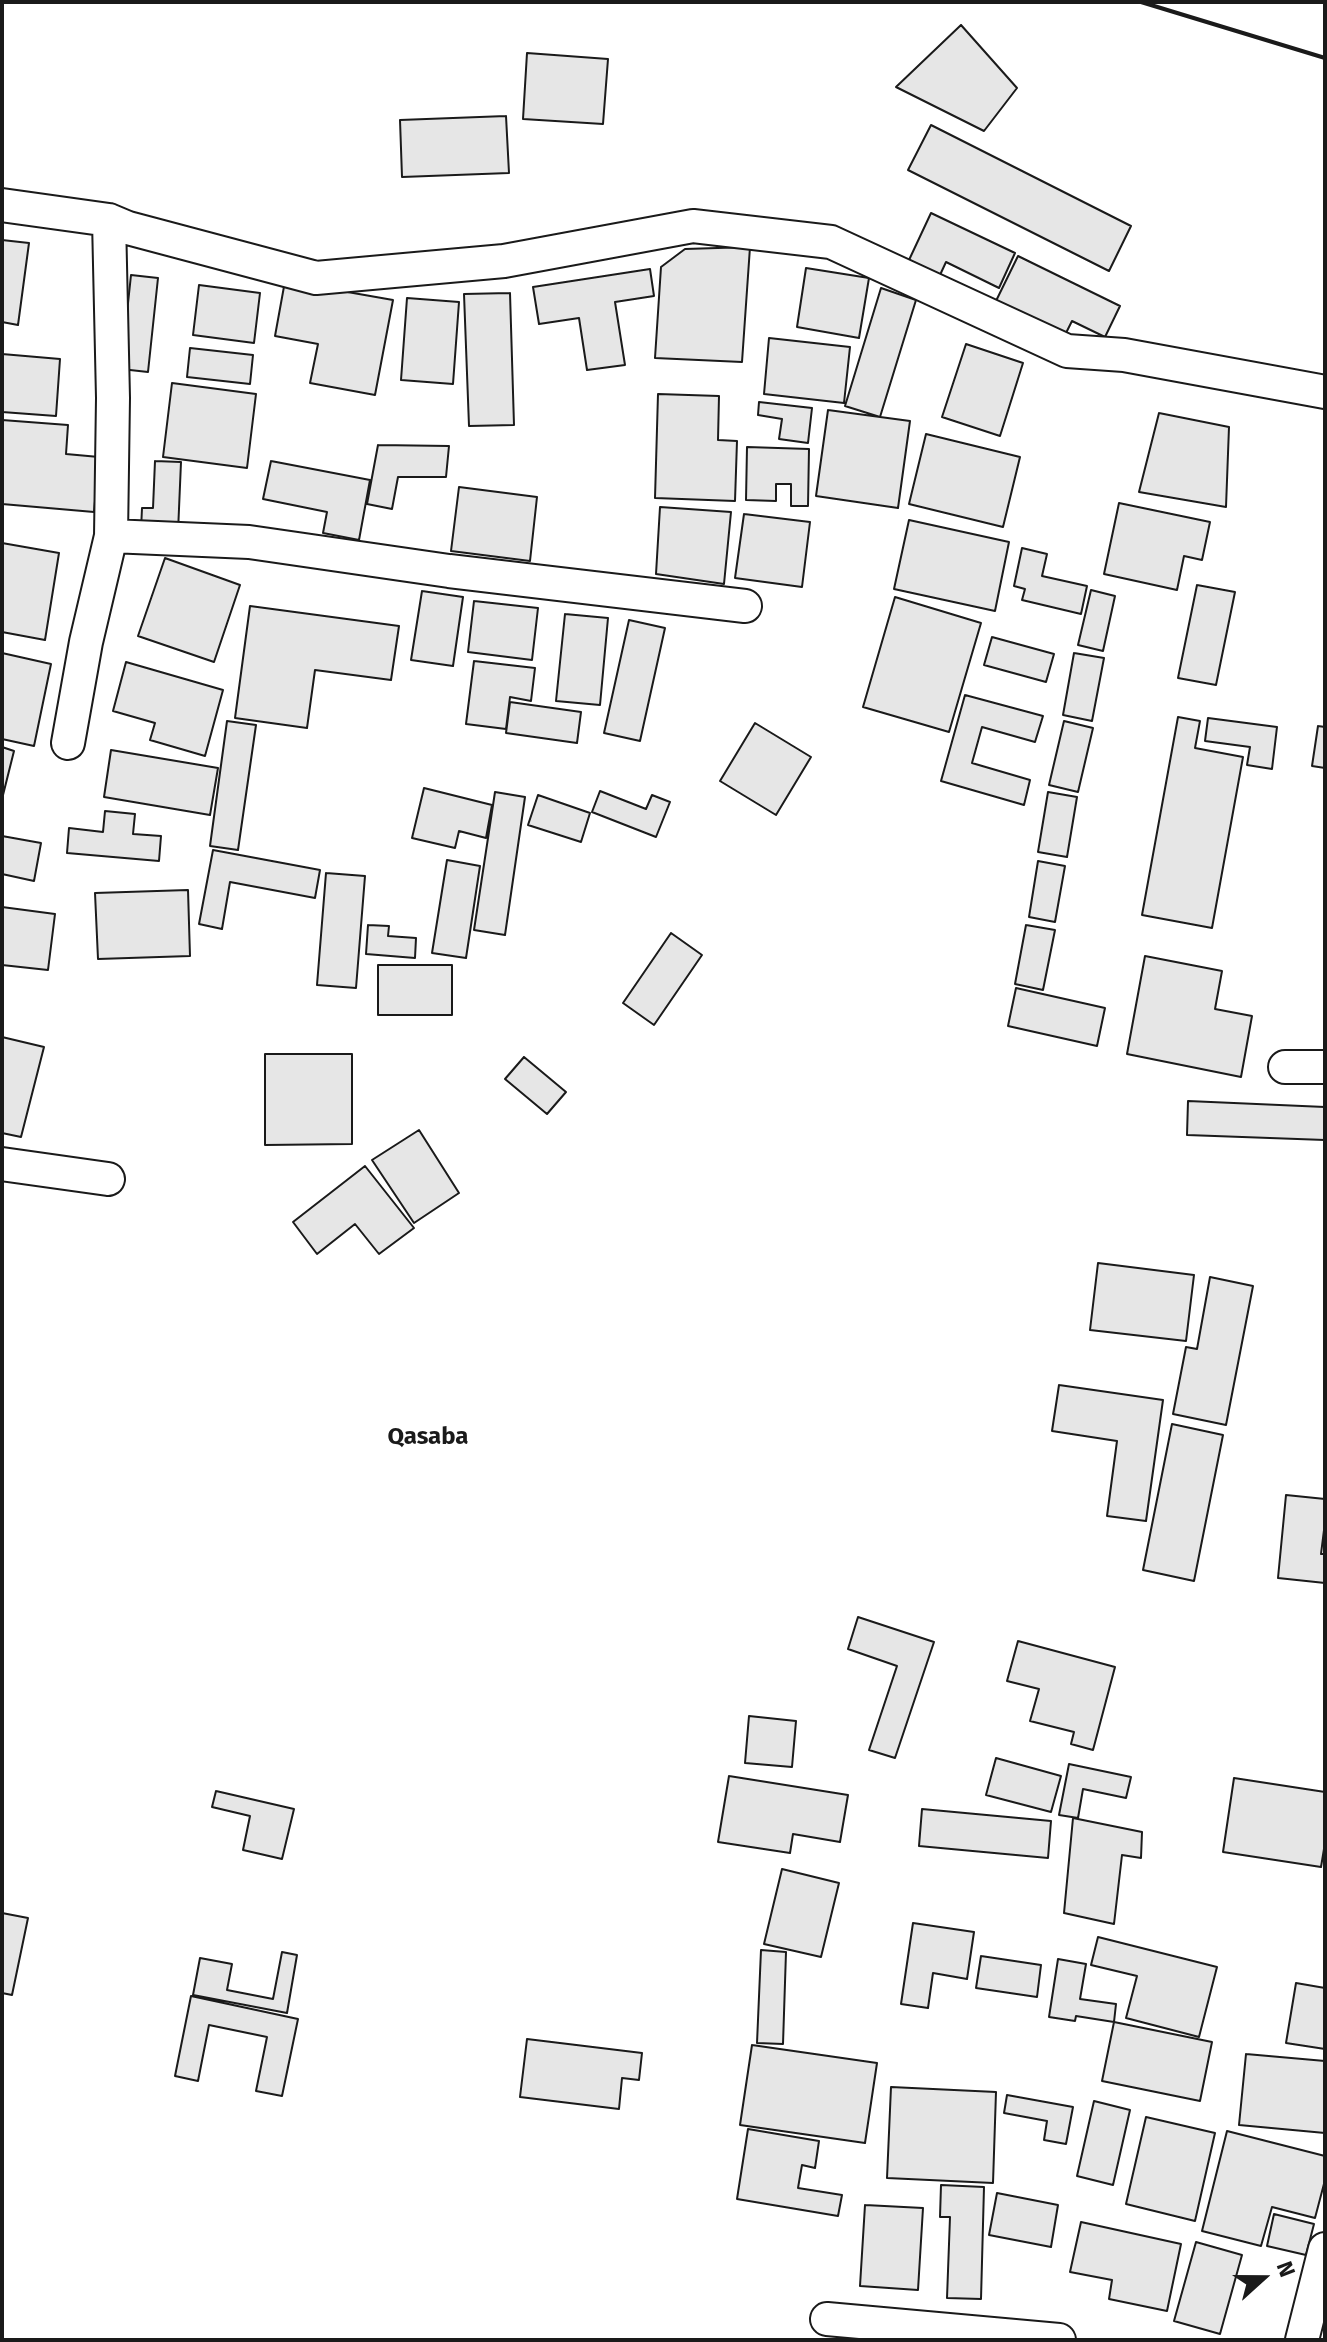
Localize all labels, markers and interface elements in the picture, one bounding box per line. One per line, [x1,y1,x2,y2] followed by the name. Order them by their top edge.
[388,1423,468,1451] district label: Qasaba
[1223,2238,1303,2318] north arrow
[1271,2258,1301,2281] text: N

